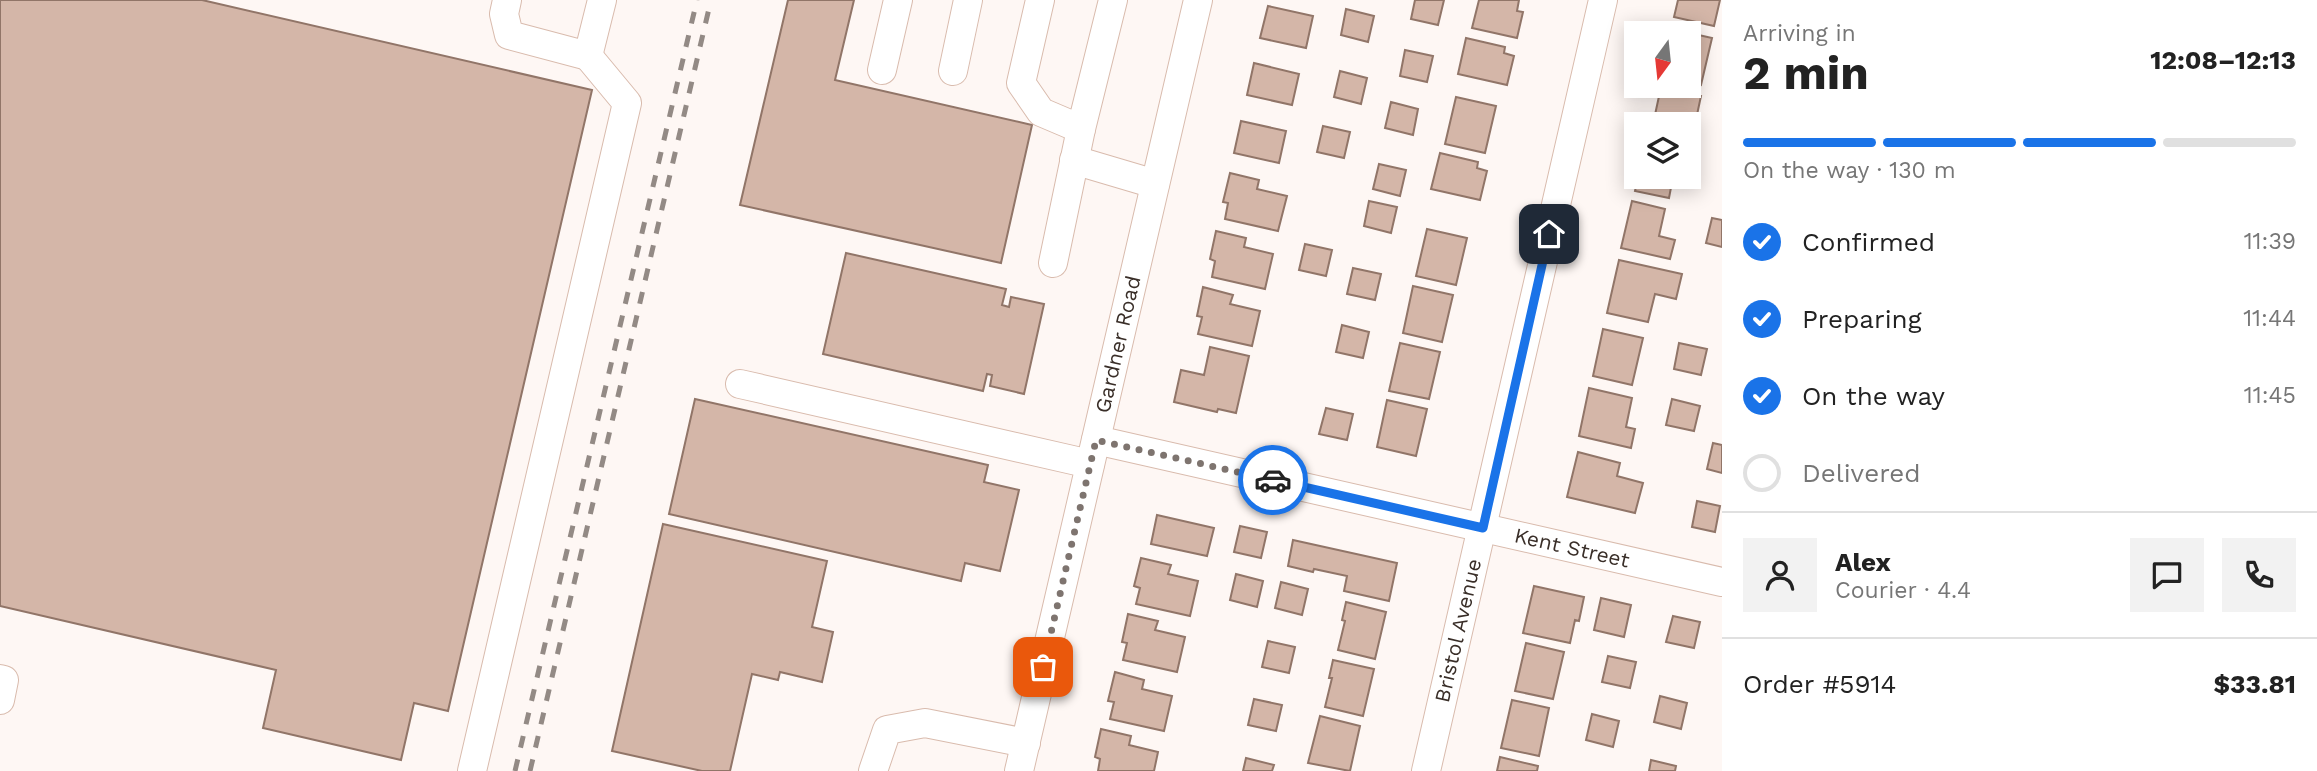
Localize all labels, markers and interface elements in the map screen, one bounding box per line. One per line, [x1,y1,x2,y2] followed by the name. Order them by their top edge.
[1743,20,1856,47] text: Arriving in
[1624,21,1701,98] north arrow
[1624,21,1701,189] map controls
[2150,45,2296,75] text: 12:08–12:13
[1743,46,1869,100] text: 2 min
[1624,112,1701,189] button: layers
[1743,157,1956,184] text: On the way · 130 m
[1519,204,1579,264] pin
[1530,215,1568,253] icon: home
[1743,223,1781,261] icon: check
[1802,227,1935,257] text: Confirmed
[2244,228,2296,255] text: 11:39
[1090,273,1146,415] street label: Gardner Road
[1743,300,1781,338] icon: check
[1802,304,1922,334] text: Preparing
[2243,305,2296,332] text: 11:44
[1743,377,1781,415] icon: check
[1802,381,1945,411] text: On the way
[2244,382,2296,409] text: 11:45
[1238,445,1308,515] courier
[1802,458,1921,488] text: Delivered
[1254,461,1292,499] icon: car
[1512,522,1632,573] street label: Kent Street
[1743,538,1817,612] button: person
[2130,538,2204,612] button: chat
[2222,538,2296,612] button: phone
[1835,547,1891,577] text: Alex
[1429,556,1486,705] street label: Bristol Avenue
[1835,577,1971,604] text: Courier · 4.4
[1013,637,1073,697] pin
[1024,648,1062,686] icon: bag
[1743,669,1897,699] text: Order #5914
[2213,669,2296,699] text: $33.81

